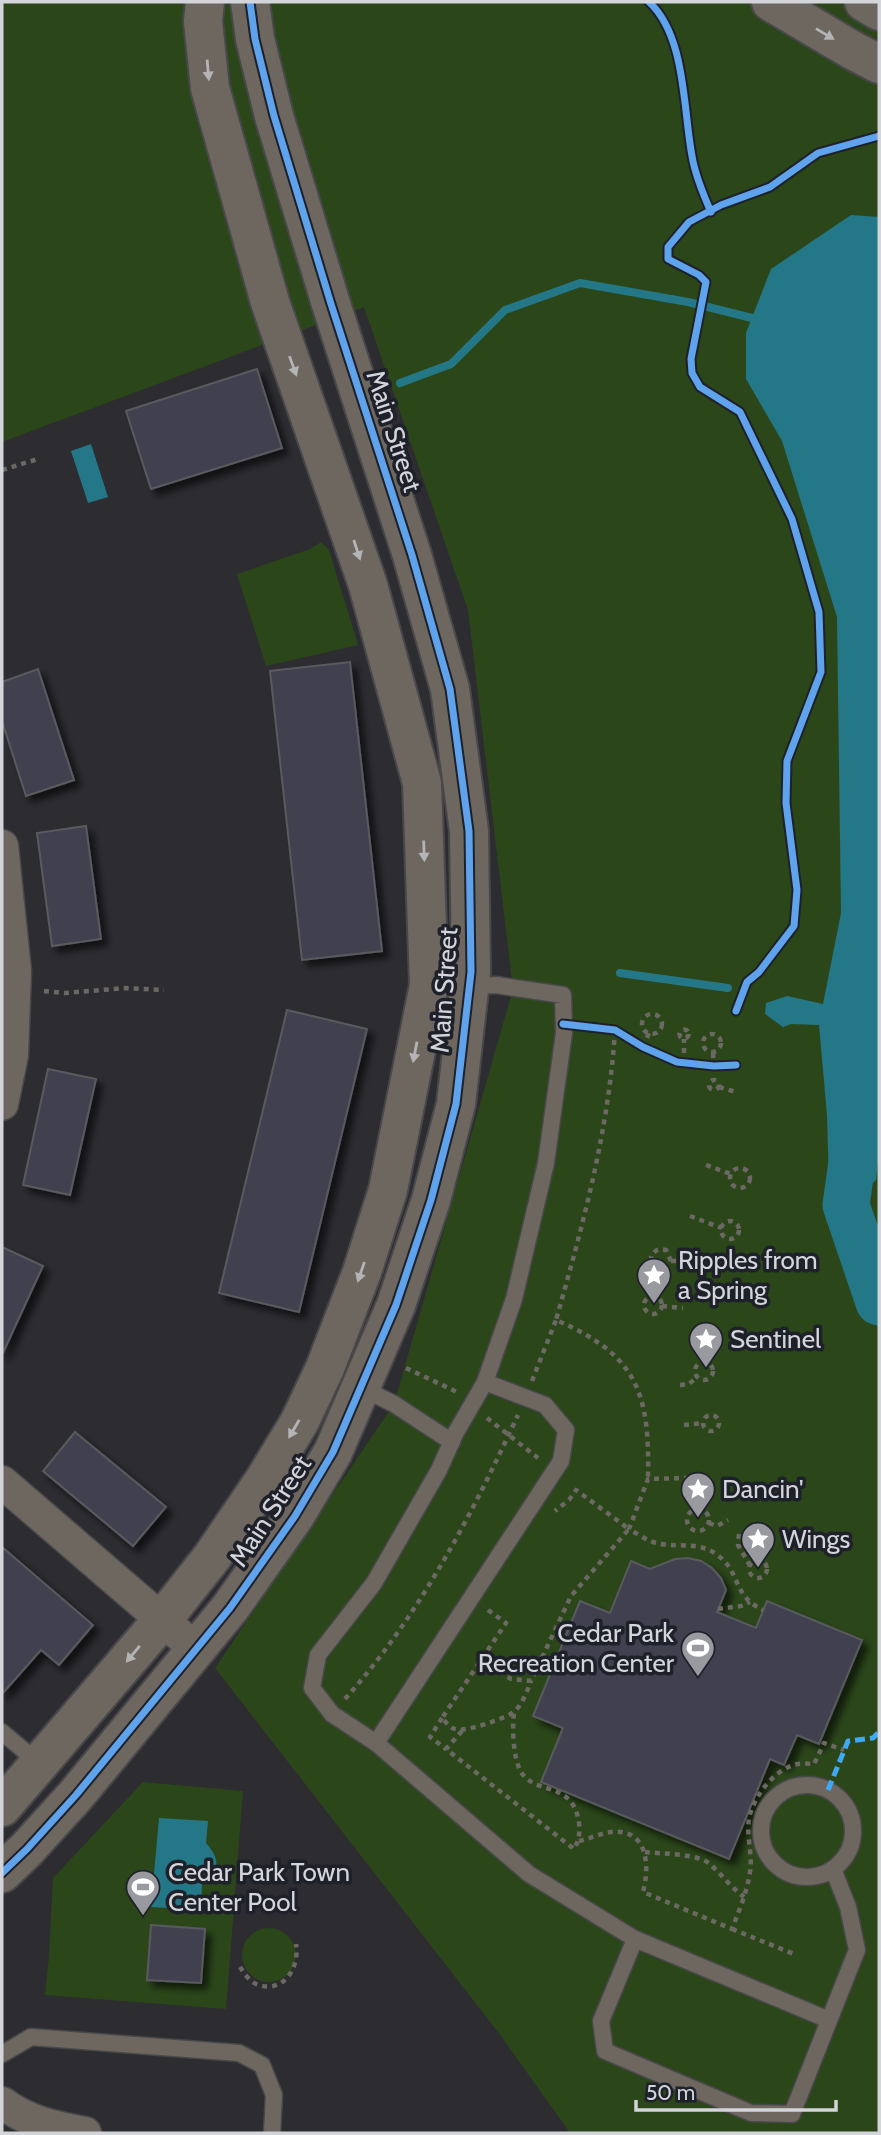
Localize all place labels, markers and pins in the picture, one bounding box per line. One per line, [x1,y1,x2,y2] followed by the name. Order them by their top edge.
[678,1244,818,1306] place label: Ripples from a Spring
[635,1256,673,1305] place icon: Ripples from a Spring
[687,1320,725,1369] place icon: Sentinel
[730,1323,821,1355] place label: Sentinel
[679,1470,717,1519] place icon: Dancin'
[722,1473,804,1505] place label: Dancin'
[739,1520,777,1569] place icon: Wings
[782,1523,850,1555] place label: Wings
[478,1617,675,1679] place label: Cedar Park Recreation Center
[679,1629,717,1678] sports icon: Cedar Park Recreation Center
[168,1856,350,1918] place label: Cedar Park Town Center Pool
[124,1868,162,1917] sports icon: Cedar Park Town Center Pool

